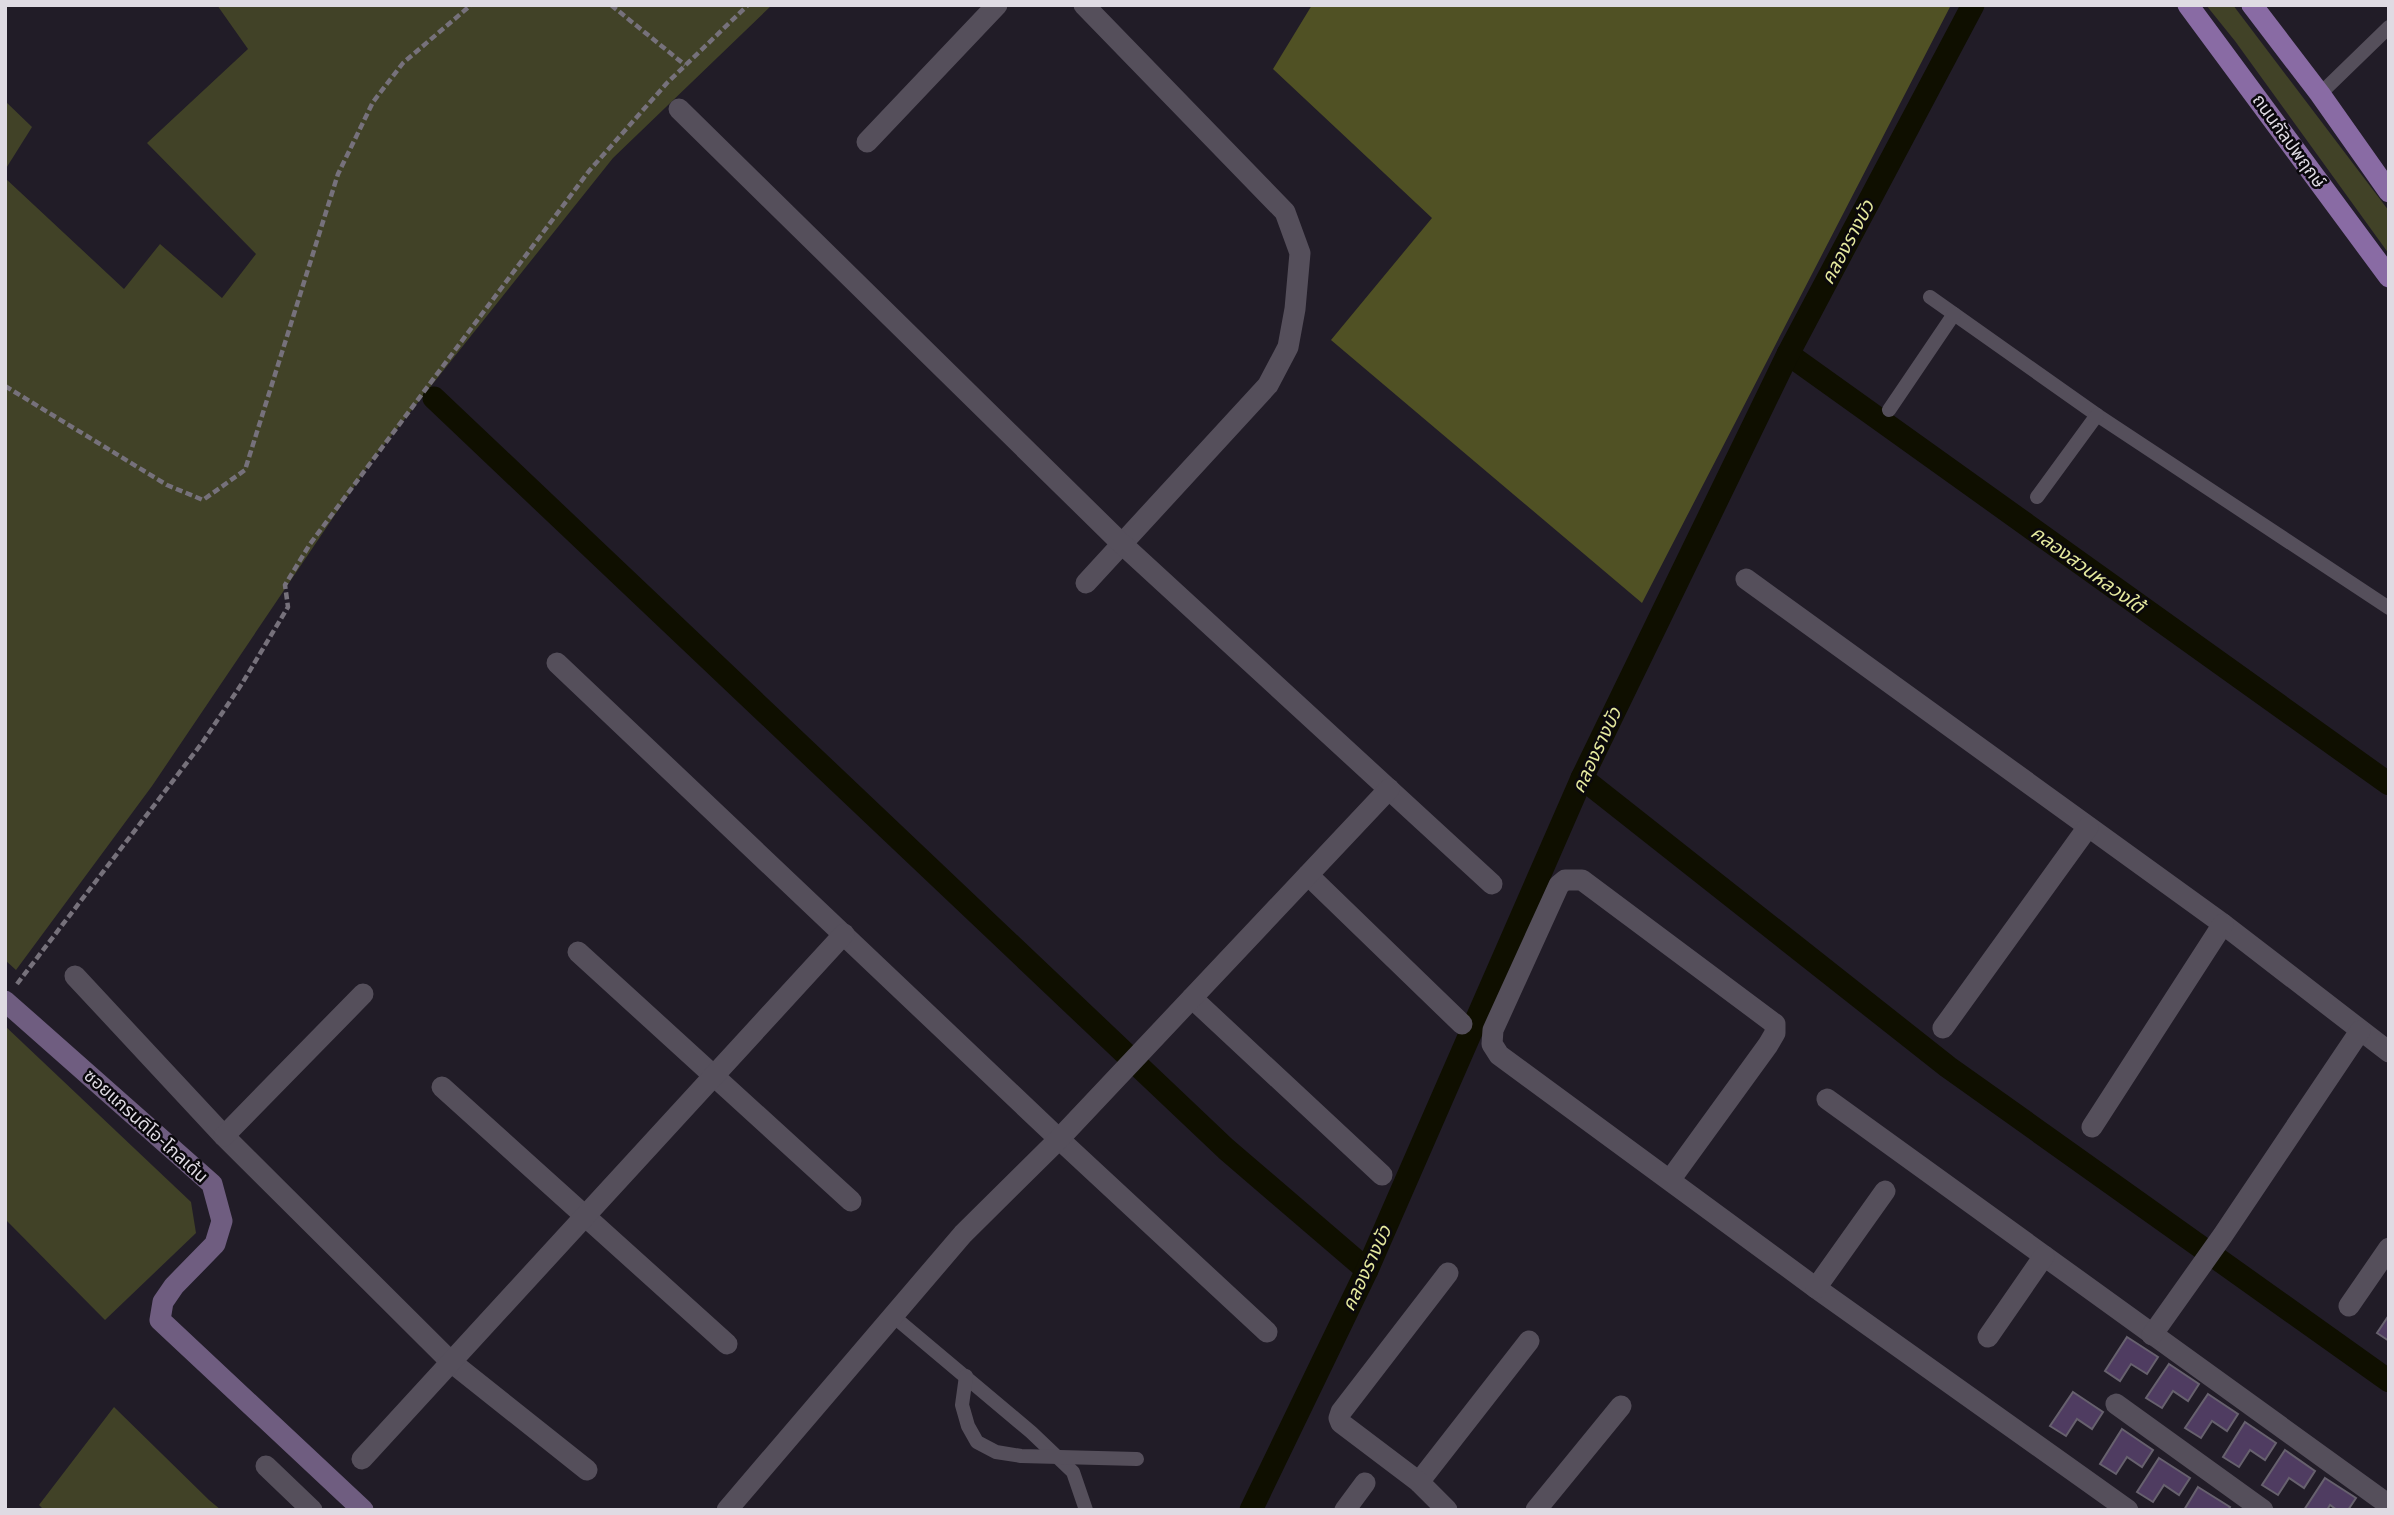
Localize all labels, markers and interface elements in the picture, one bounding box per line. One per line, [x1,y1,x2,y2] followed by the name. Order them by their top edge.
[2248,89,2331,192] street label: ถนนกัลปพฤกษ์
[1815,195,1879,288] water label: คลองรางบัว
[2027,520,2152,619] water label: คลองสวนหลวงใต้
[1566,703,1626,796] water label: คลองรางบัว
[80,1064,213,1187] street label: ซอยแกรนดิโอ-โกลเด้น
[1336,1221,1396,1314] water label: คลองรางบัว

